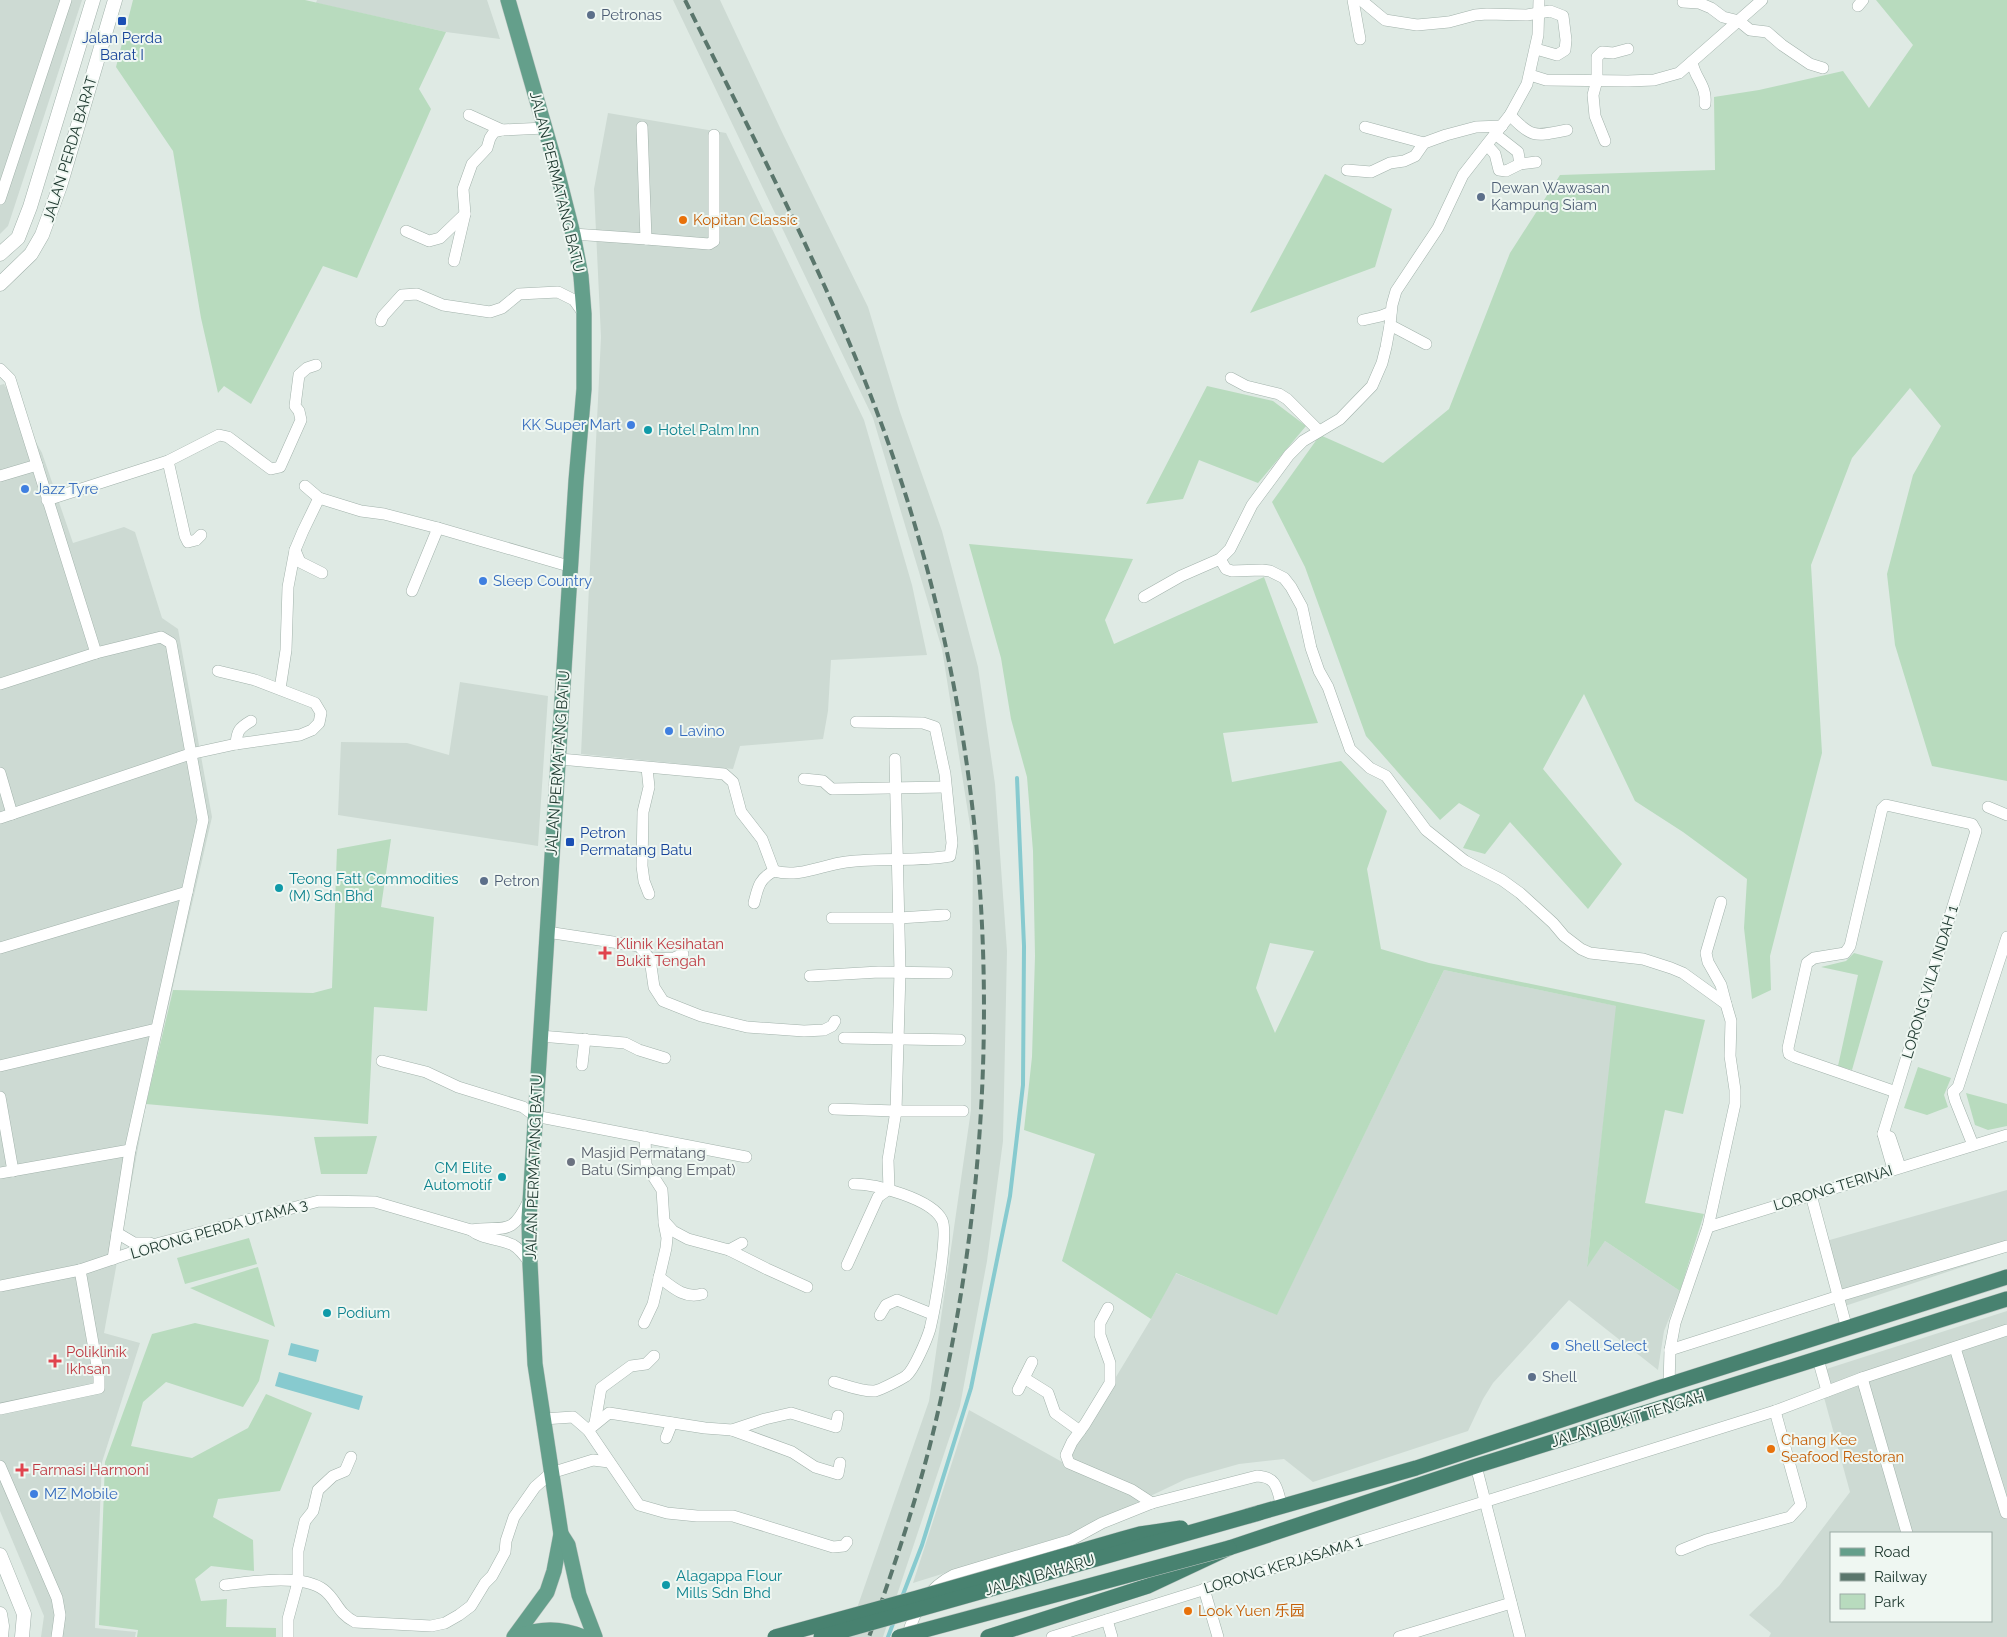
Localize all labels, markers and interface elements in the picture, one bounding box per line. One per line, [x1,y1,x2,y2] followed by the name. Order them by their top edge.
[601,6,662,24] place label: Petronas
[585,9,597,21] marker: Petronas
[116,15,128,27] marker: Jalan Perda Barat I
[82,29,162,64] place label: Jalan Perda Barat I
[39,74,101,224] street label: JALAN PERDA BARAT
[526,90,588,274] street label: JALAN PERMATANG BATU
[1491,179,1610,214] place label: Dewan Wawasan Kampung Siam
[1475,191,1487,203] marker: Dewan Wawasan Kampung Siam
[693,211,798,229] place label: Kopitan Classic
[677,214,689,226] marker: Kopitan Classic
[522,416,621,434] place label: KK Super Mart
[625,419,637,431] marker: KK Super Mart
[658,421,759,439] place label: Hotel Palm Inn
[642,424,654,436] marker: Hotel Palm Inn
[35,480,98,498] place label: Jazz Tyre
[19,483,31,495] marker: Jazz Tyre
[493,572,592,590] place label: Sleep Country
[477,575,489,587] marker: Sleep Country
[543,670,573,856] street label: JALAN PERMATANG BATU
[679,722,725,740] place label: Lavino
[663,725,675,737] marker: Lavino
[580,824,692,859] place label: Petron Permatang Batu
[564,836,576,848] marker: Petron Permatang Batu
[289,870,459,905] place label: Teong Fatt Commodities (M) Sdn Bhd
[494,872,540,890] place label: Petron
[478,875,490,887] marker: Petron
[273,882,285,894] marker: Teong Fatt Commodities (M) Sdn Bhd
[1898,903,1962,1061] street label: LORONG VILA INDAH 1
[616,935,724,970] place label: Klinik Kesihatan Bukit Tengah
[598,946,612,960] marker: Klinik Kesihatan Bukit Tengah
[522,1074,546,1260] street label: JALAN PERMATANG BATU
[581,1144,736,1179] place label: Masjid Permatang Batu (Simpang Empat)
[565,1156,577,1168] marker: Masjid Permatang Batu (Simpang Empat)
[423,1159,493,1194] place label: CM Elite Automotif
[1771,1161,1895,1215] street label: LORONG TERINAI
[496,1171,508,1183] marker: CM Elite Automotif
[128,1195,310,1263] street label: LORONG PERDA UTAMA 3
[337,1304,390,1322] place label: Podium
[321,1307,333,1319] marker: Podium
[1565,1337,1647,1355] place label: Shell Select
[1549,1340,1561,1352] marker: Shell Select
[66,1343,127,1378] place label: Poliklinik Ikhsan
[48,1354,62,1368] marker: Poliklinik Ikhsan
[1542,1368,1578,1386] place label: Shell
[1526,1371,1538,1383] marker: Shell
[1549,1387,1707,1451] street label: JALAN BUKIT TENGAH
[1781,1431,1904,1466] place label: Chang Kee Seafood Restoran
[1765,1443,1777,1455] marker: Chang Kee Seafood Restoran
[32,1461,149,1479] place label: Farmasi Harmoni
[16,1464,28,1476] marker: Farmasi Harmoni
[44,1485,118,1503] place label: MZ Mobile
[28,1488,40,1500] marker: MZ Mobile
[1202,1532,1365,1598] street label: LORONG KERJASAMA 1
[1830,1532,1992,1622] legend
[1874,1543,1910,1561] text: Road
[983,1551,1097,1599] street label: JALAN BAHARU
[676,1567,783,1602] place label: Alagappa Flour Mills Sdn Bhd
[1874,1568,1927,1586] text: Railway
[660,1579,672,1591] marker: Alagappa Flour Mills Sdn Bhd
[1874,1593,1905,1611] text: Park
[1198,1602,1305,1620] place label: Look Yuen 乐园
[1182,1605,1194,1617] marker: Look Yuen 乐园

